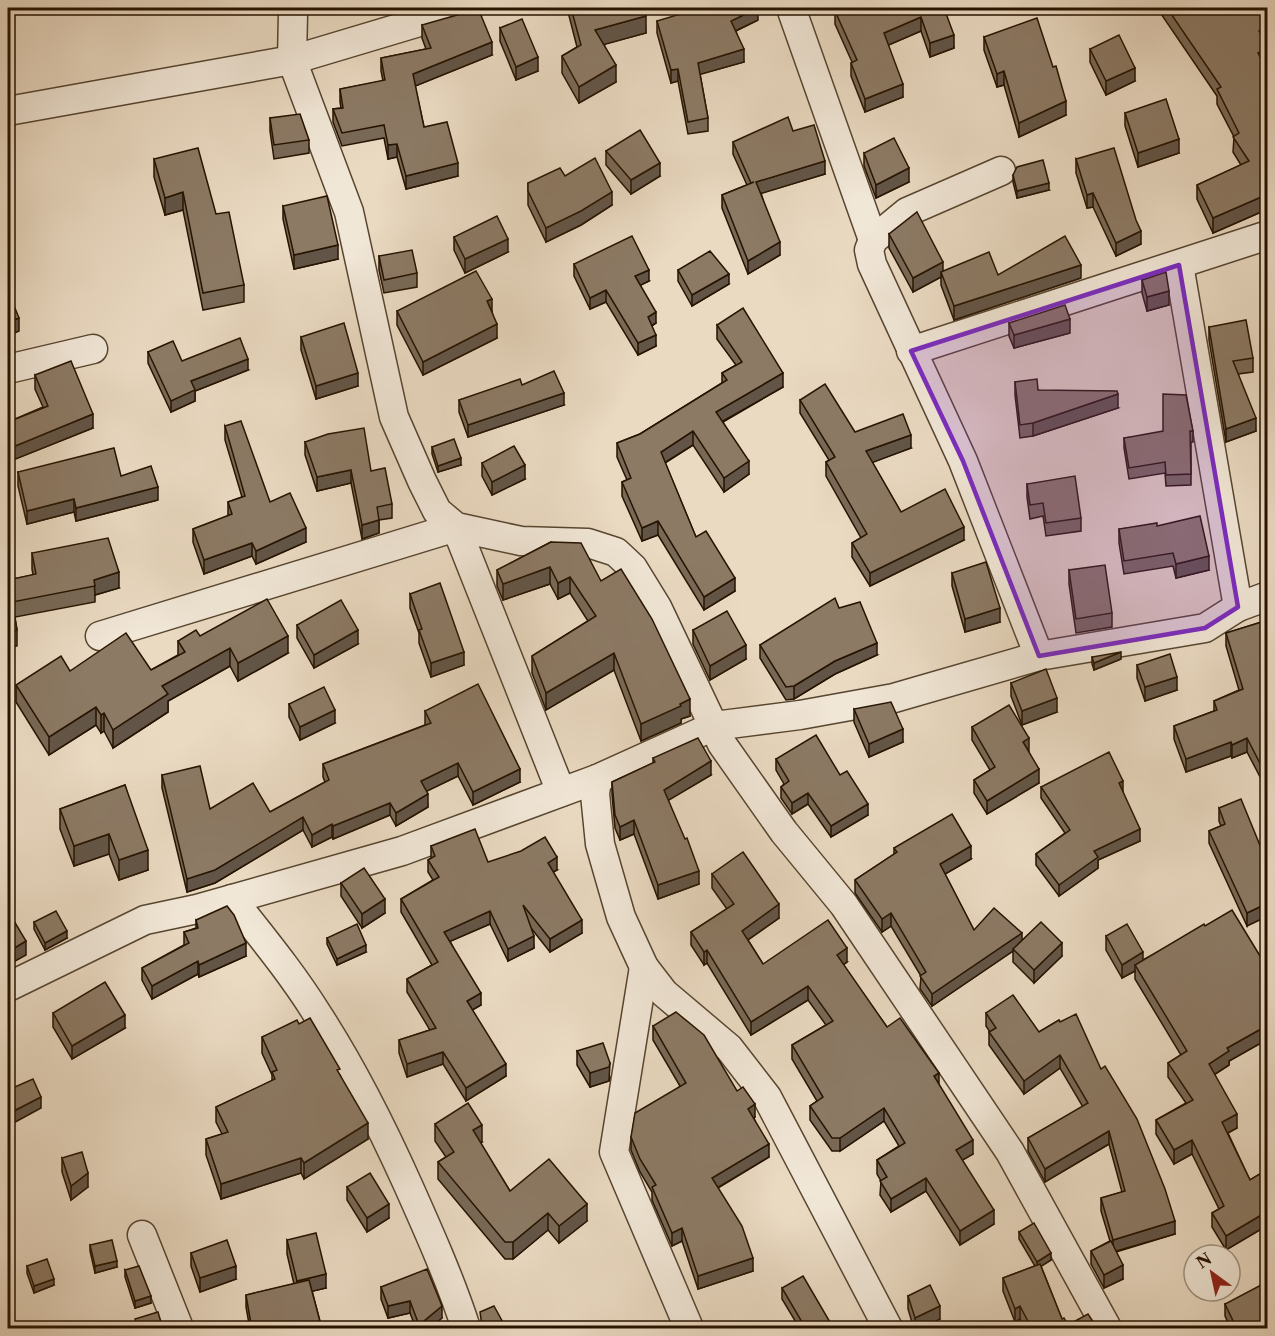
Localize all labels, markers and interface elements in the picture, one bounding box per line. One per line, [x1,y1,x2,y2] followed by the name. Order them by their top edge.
[1182,1243,1242,1303] north arrow
[1193,1248,1215,1273] text: N

